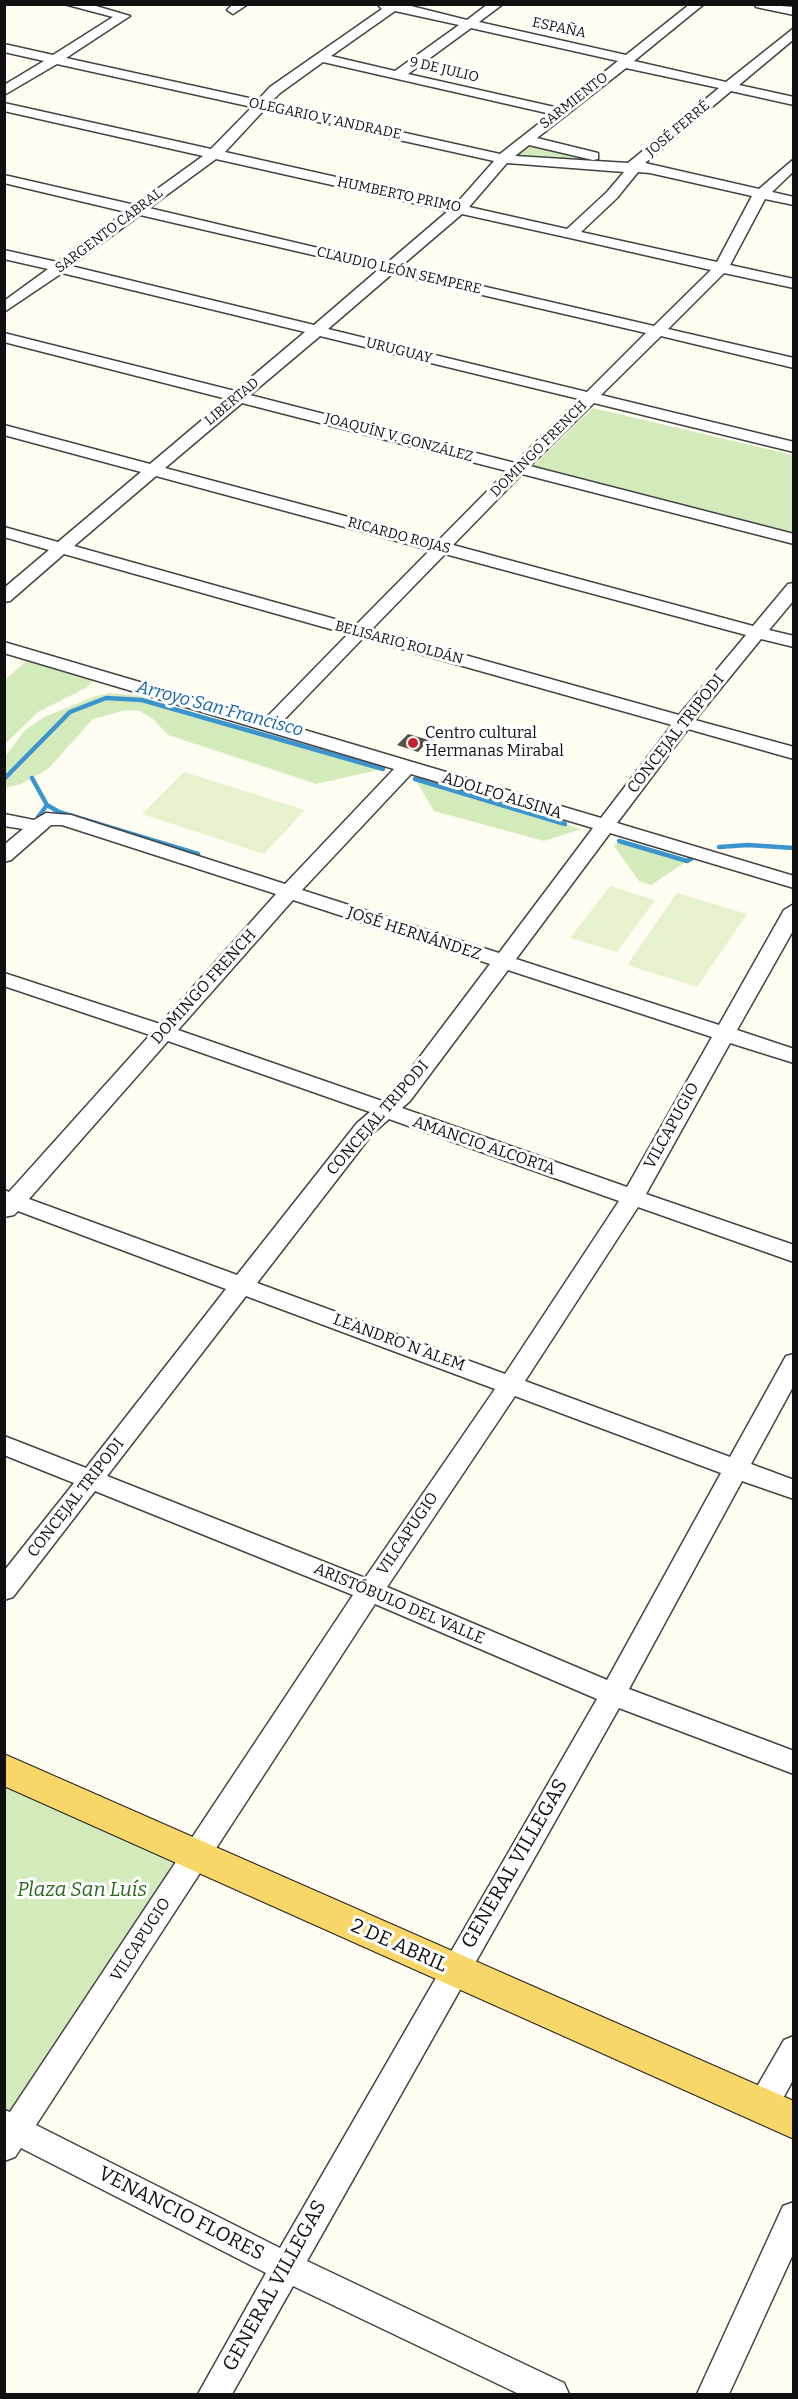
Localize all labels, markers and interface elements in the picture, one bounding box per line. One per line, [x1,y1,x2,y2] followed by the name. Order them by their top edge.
[531,14,587,42] street label: ESPAÑA
[408,54,480,86] street label: 9 DE JULIO
[537,69,611,133] street label: SARMIENTO
[247,95,403,143] street label: OLEGARIO V. ANDRADE
[643,97,713,161] street label: JOSÉ FERRÉ
[336,174,462,216] street label: HUMBERTO PRIMO
[52,185,166,277] street label: SARGENTO CABRAL
[315,244,483,298] street label: CLAUDIO LEÓN SEMPERE
[364,335,434,367] street label: URUGUAY
[202,375,262,429] street label: LIBERTAD
[487,397,591,501] street label: DOMINGO FRENCH
[323,410,475,466] street label: JOAQUÍN V. GONZÁLEZ
[346,514,452,558] street label: RICARDO ROJAS
[333,618,465,668] street label: BELISARIO ROLDÁN
[624,671,728,797] street label: CONCEJAL TRIPODI
[134,676,306,742] water label: Arroyo San Francisco
[425,724,564,762] place label: Centro cultural Hermanas Mirabal
[406,736,420,750] marker: Centro cultural Hermanas Mirabal
[440,769,564,823] street label: ADOLFO ALSINA
[345,903,483,965] street label: JOSÉ HERNÁNDEZ
[147,926,261,1048] street label: DOMINGO FRENCH
[323,1057,433,1179] street label: CONCEJAL TRIPODI
[640,1079,704,1173] street label: VILCAPUGIO
[410,1113,558,1179] street label: AMANCIO ALCORTA
[331,1310,467,1376] street label: LEANDRO N ALEM
[24,1435,128,1561] street label: CONCEJAL TRIPODI
[373,1489,443,1579] street label: VILCAPUGIO
[311,1559,487,1649] street label: ARISTÓBULO DEL VALLE
[457,1775,573,1953] street label: GENERAL VILLEGAS
[17,1878,147,1902] park label: Plaza San Luís
[107,1895,175,1985] street label: VILCAPUGIO
[347,1914,451,1978] street label: 2 DE ABRIL
[94,2162,268,2266] street label: VENANCIO FLORES
[218,2196,332,2376] street label: GENERAL VILLEGAS

